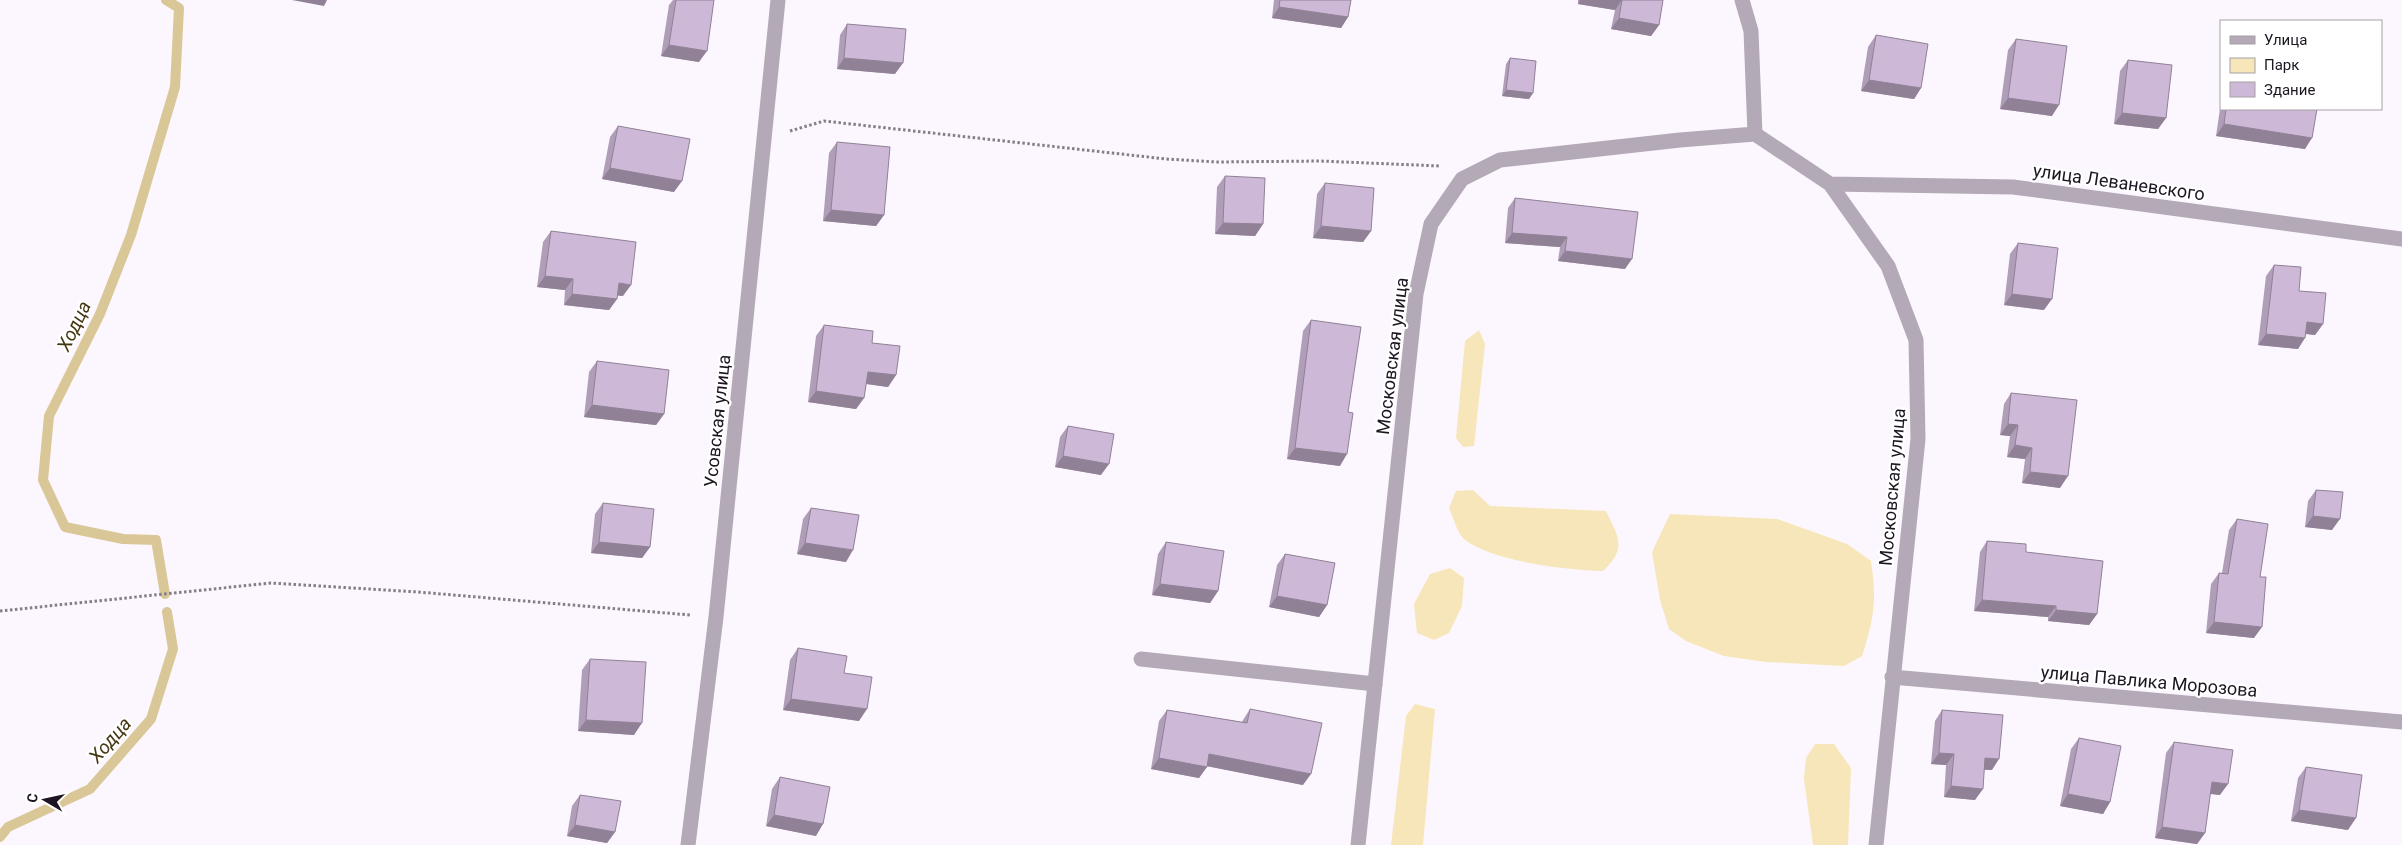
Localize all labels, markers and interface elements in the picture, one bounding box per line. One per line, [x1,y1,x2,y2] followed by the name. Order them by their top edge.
[2220,20,2382,110] legend
[2264,31,2307,49] text: Улица
[2264,56,2299,74] text: Парк
[2264,81,2315,99] text: Здание
[2032,160,2206,204] street label: улица Леваневского
[1372,276,1412,436] street label: Московская улица
[52,297,96,356] water label: Ходца
[700,354,734,488] street label: Усовская улица
[1875,407,1909,567] street label: Московская улица
[2040,661,2258,701] street label: улица Павлика Морозова
[83,712,136,768] water label: Ходца
[20,775,70,825] north arrow
[24,792,41,804] text: С

